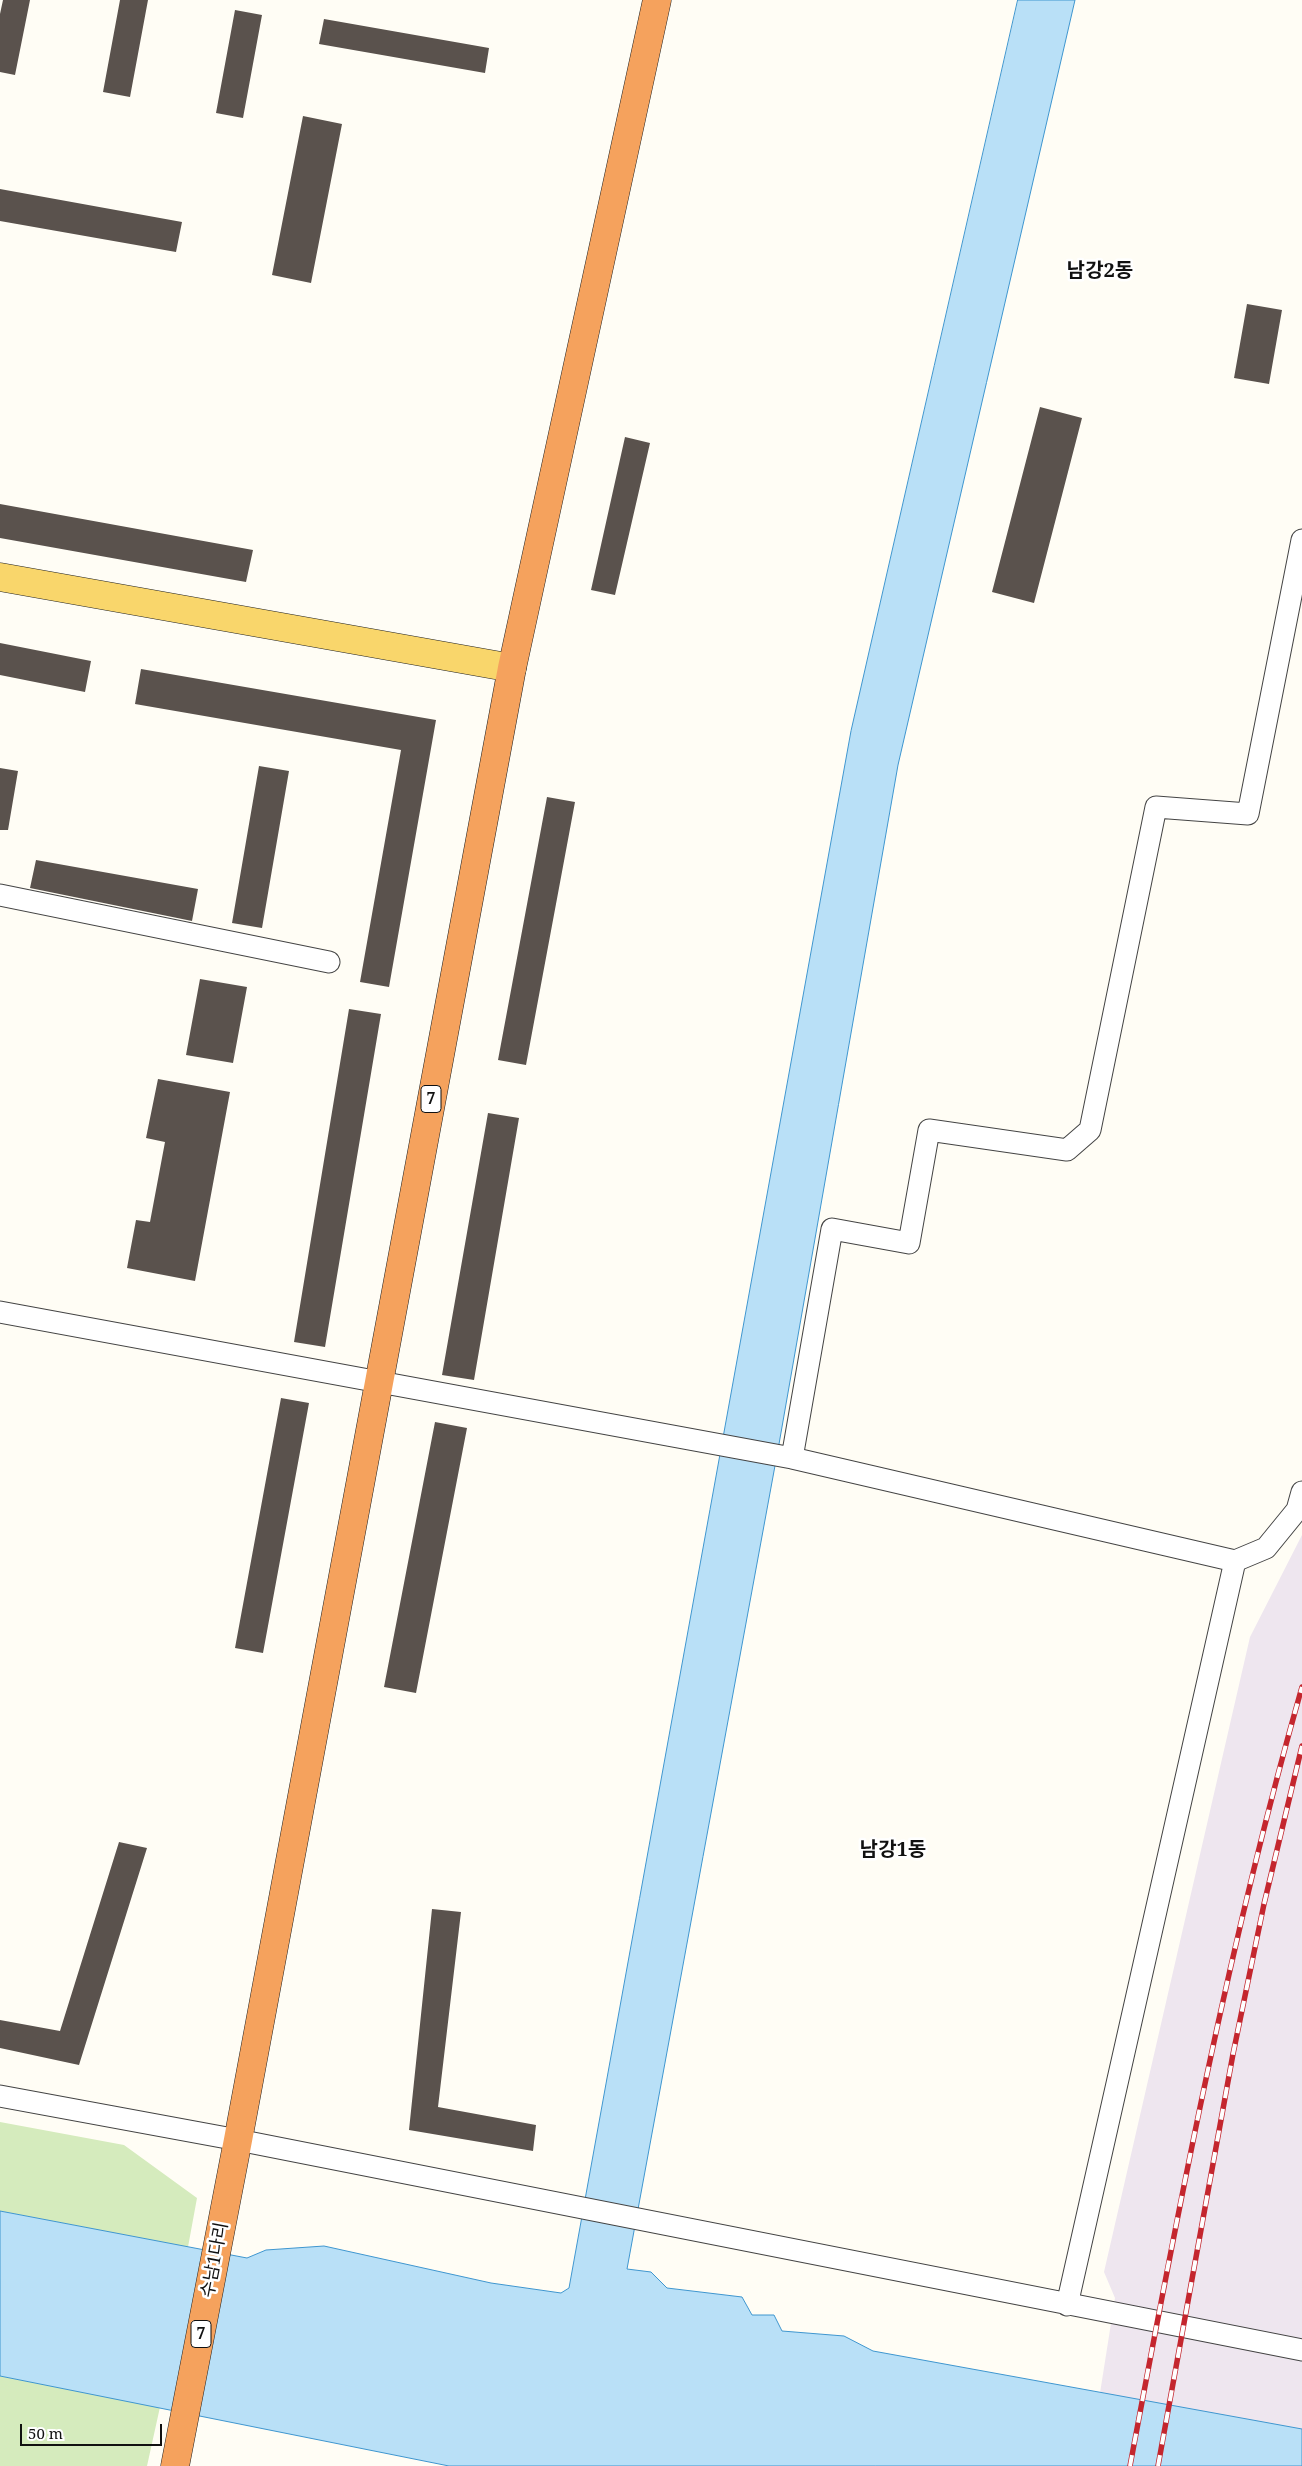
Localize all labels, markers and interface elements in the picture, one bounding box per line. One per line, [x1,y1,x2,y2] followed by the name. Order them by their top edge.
[1067,259,1133,283] district label: 남강2동
[421,1086,441,1112] road number: 7
[860,1838,926,1862] district label: 남강1동
[197,2220,233,2300] street label: 수남1다리
[191,2320,211,2348] road number: 7
[22,2414,165,2446] scale bar
[28,2423,63,2443] text: 50 m

